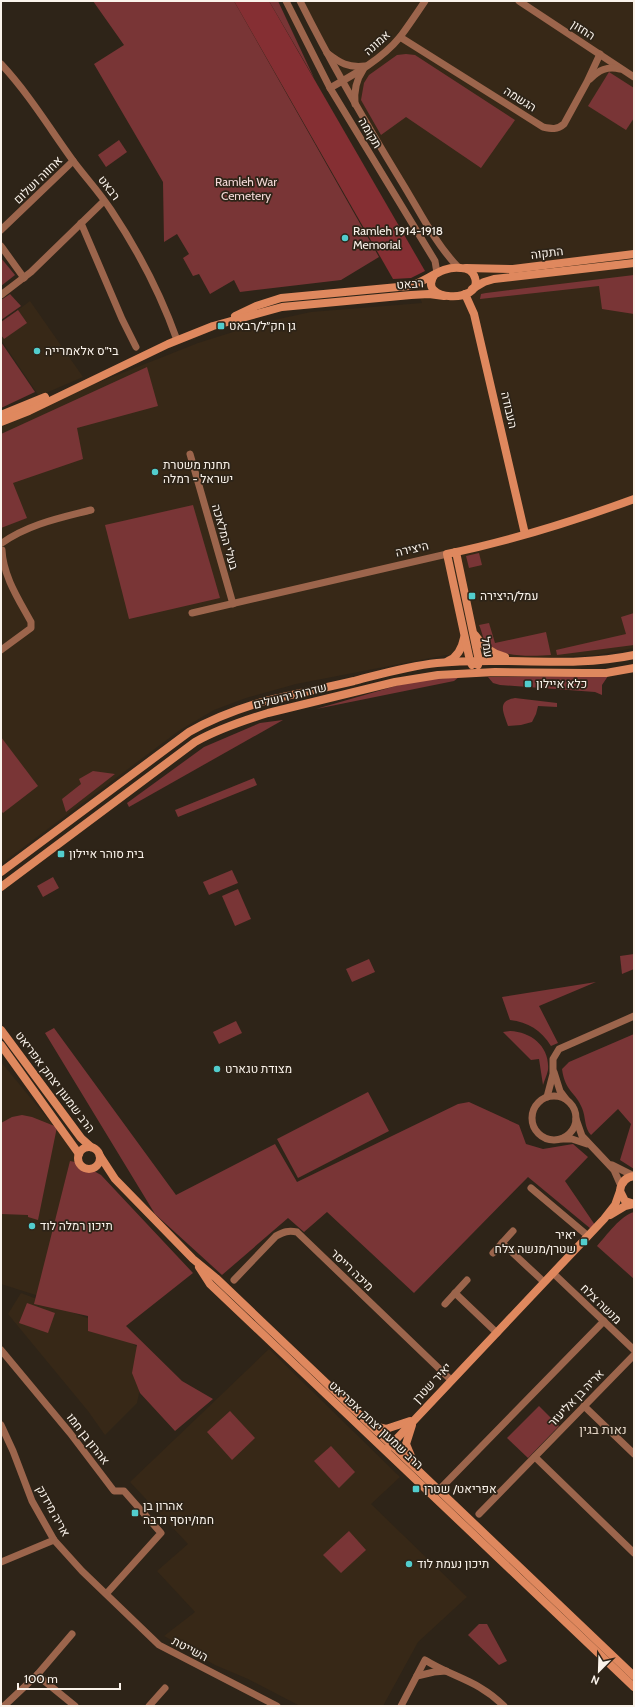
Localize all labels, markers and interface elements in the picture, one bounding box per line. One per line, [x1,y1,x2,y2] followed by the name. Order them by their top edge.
[568,16,598,43] street label: החזון
[360,27,393,58] street label: אמונה
[501,83,539,114] street label: הגשמה
[355,115,385,151] street label: תקומה
[10,152,65,207] street label: אחווה ושלום
[95,172,124,203] street label: רבאט
[215,174,277,203] park label: Ramleh War Cemetery
[353,223,443,252] place label: Ramleh 1914-1918 Memorial
[340,233,350,243] marker: Ramleh 1914-1918 Memorial
[530,243,564,262] street label: התקוה
[396,275,424,292] street label: רבאט
[229,318,296,333] place label: גן חק״ל/רבאט
[216,321,226,331] marker: גן חק״ל/רבאט
[45,343,119,358] place label: בי"ס אלאמרייה
[32,346,42,356] marker: בי"ס אלאמרייה
[498,390,521,430] street label: העבודה
[163,457,233,486] place label: תחנת משטרת ישראל - רמלה
[150,467,160,477] marker: תחנת משטרת ישראל - רמלה
[209,502,242,572] street label: בעלי המלאכה
[394,537,430,560] street label: היצירה
[480,588,538,603] place label: עמל/היצירה
[467,591,477,601] marker: עמל/היצירה
[478,636,497,658] street label: עמל
[536,676,587,691] place label: כלא איילון
[251,679,328,712] street label: שדרות ירושלים
[523,679,533,689] marker: כלא איילון
[69,846,145,861] place label: בית סוהר איילון
[56,849,66,859] marker: בית סוהר איילון
[12,1028,98,1135] street label: הרב שמעון יצחק אפריאט
[225,1061,292,1076] place label: מצודת טגארט
[212,1064,222,1074] marker: מצודת טגארט
[40,1218,113,1233] place label: תיכון רמלה לוד
[27,1221,37,1231] marker: תיכון רמלה לוד
[495,1227,576,1256] place label: יאיר שטרן/מנשה צלח
[579,1237,589,1247] marker: יאיר שטרן/מנשה צלח
[328,1245,377,1294] street label: מיכה רייסר
[578,1280,625,1327] street label: מנשה צלח
[409,1359,454,1406] street label: יאיר שטרן
[545,1366,607,1429] street label: אריה בן אליעזר
[326,1377,427,1472] street label: הרב שמעון יצחק אפריאט
[64,1410,113,1468] street label: אהרון בן חמו
[579,1421,627,1437] district label: נאות בגין
[424,1481,497,1496] place label: אפריאט/ שטרן
[33,1483,74,1539] street label: אריה מידנק
[411,1484,421,1494] marker: אפריאט/ שטרן
[143,1498,214,1527] place label: אהרון בן חמו/יוסף נדבה
[130,1508,140,1518] marker: אהרון בן חמו/יוסף נדבה
[417,1556,489,1571] place label: תיכון נעמת לוד
[404,1559,414,1569] marker: תיכון נעמת לוד
[170,1633,211,1664] street label: השייטת
[579,1651,619,1691] north arrow
[18,1665,120,1691] scale bar
[24,1671,58,1686] text: 100 m
[589,1672,601,1688] text: N

